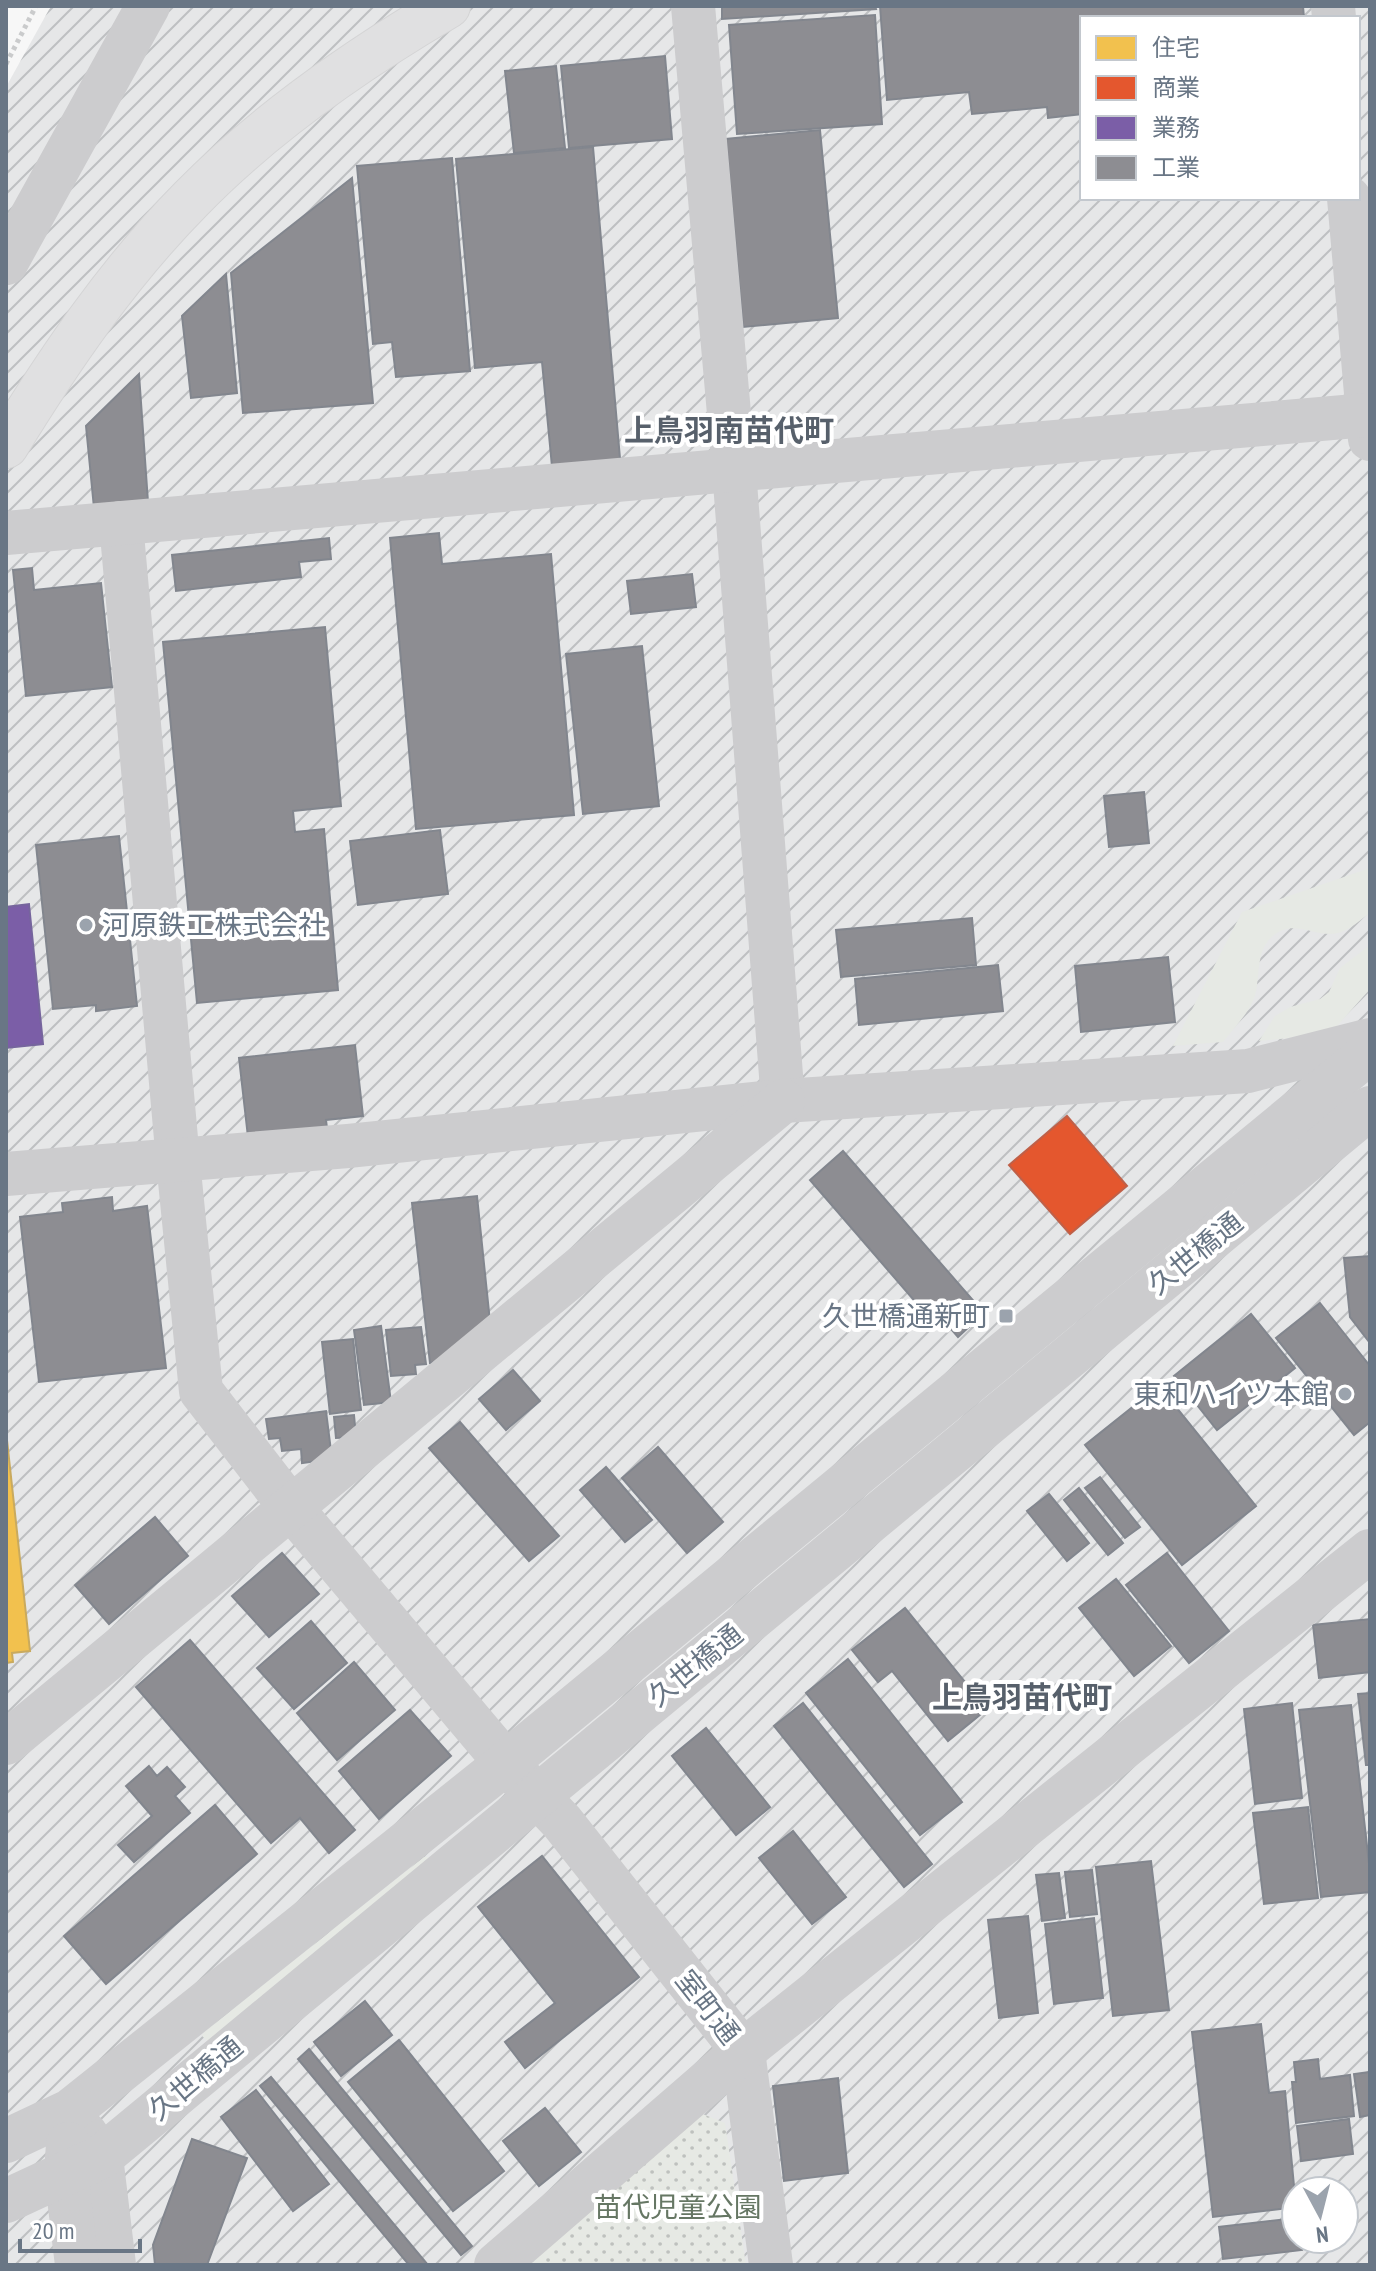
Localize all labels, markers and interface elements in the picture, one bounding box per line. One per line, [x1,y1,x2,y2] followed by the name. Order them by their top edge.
[1080,16,1360,200] legend
[1152,32,1200,63] text: 住宅
[1152,72,1200,103] text: 商業
[1152,112,1200,143] text: 業務
[1152,152,1200,183] text: 工業
[624,410,834,449] district label: 上鳥羽南苗代町
[102,906,326,943] place label: 河原鉄工株式会社
[77,916,95,934] marker: 河原鉄工株式会社
[1140,1203,1250,1302] street label: 久世橋通
[822,1297,990,1334] place label: 久世橋通新町
[997,1307,1015,1325] marker: 久世橋通新町
[1134,1375,1329,1412] place label: 東和ハイツ本館
[1336,1385,1354,1403] marker: 東和ハイツ本館
[640,1615,750,1714] street label: 久世橋通
[932,1677,1112,1716] district label: 上鳥羽苗代町
[668,1962,749,2051] street label: 室町通
[140,2027,249,2128] street label: 久世橋通
[1280,2175,1360,2255] north arrow
[594,2188,762,2225] park label: 苗代児童公園
[20,2203,140,2253] scale bar
[32,2215,74,2246] text: 20 m
[1315,2220,1330,2249] text: N

